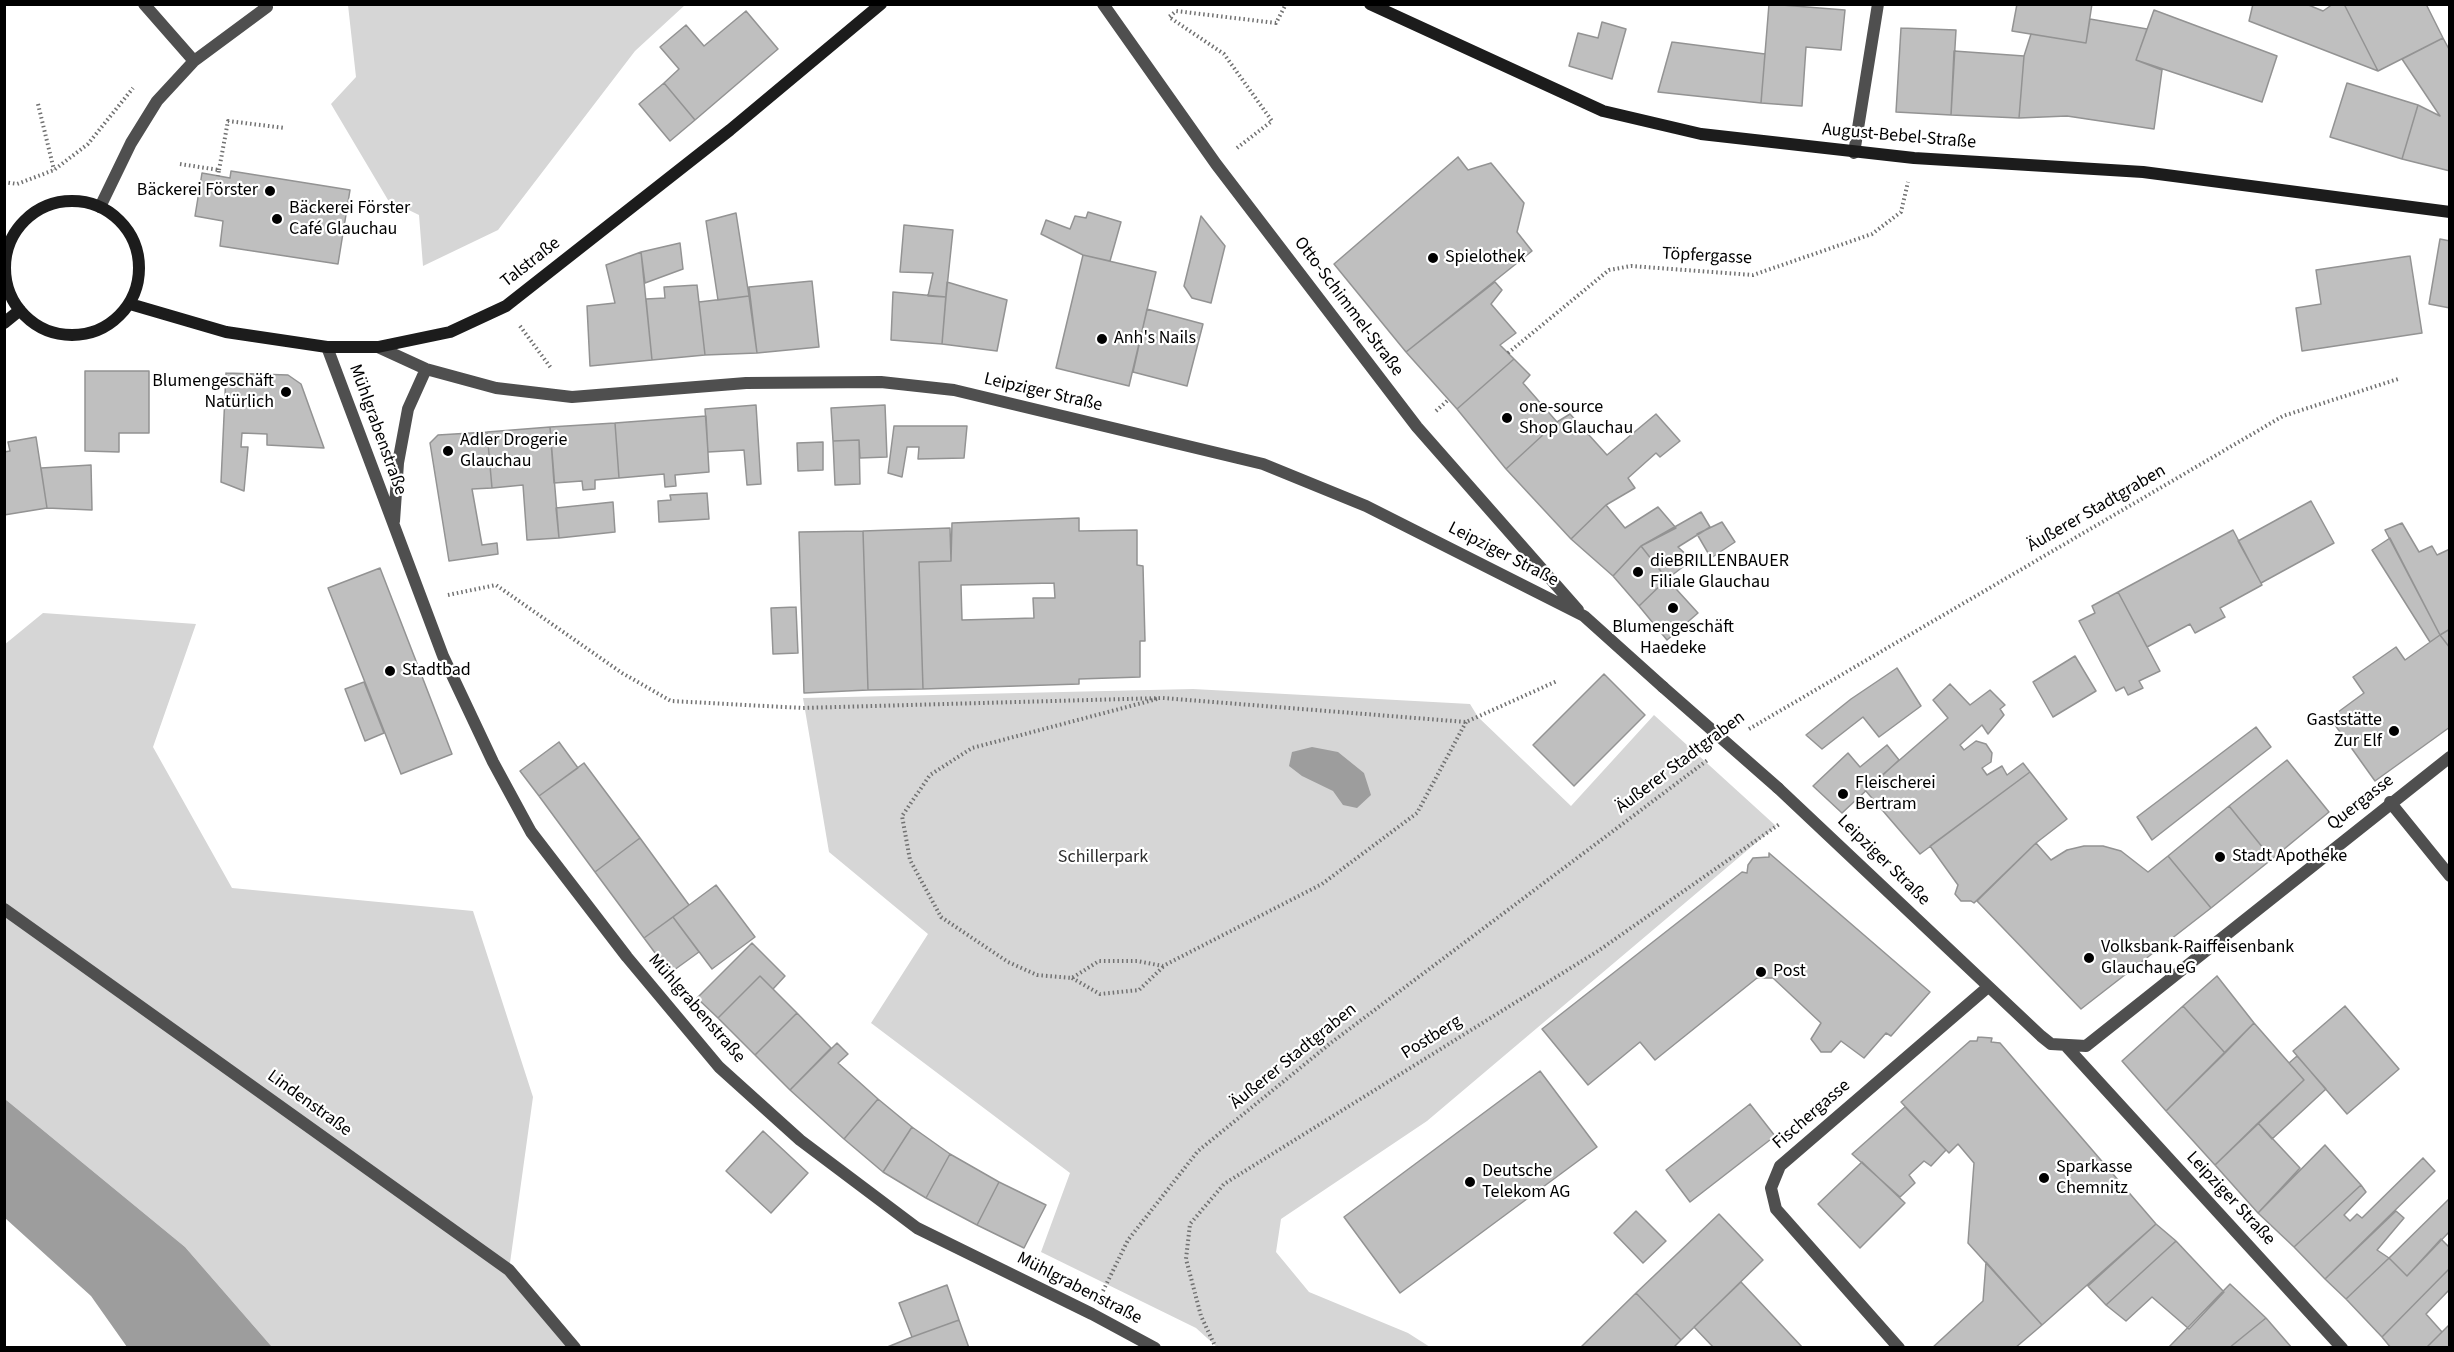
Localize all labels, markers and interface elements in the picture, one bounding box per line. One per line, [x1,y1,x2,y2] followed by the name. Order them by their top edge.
[1821,120,1977,154] street label: August-Bebel-Straße
[137,180,258,202] place label: Bäckerei Förster
[263,184,277,198] marker: Bäckerei Förster
[289,198,410,240] place label: Bäckerei Förster Café Glauchau
[270,212,284,226] marker: Bäckerei Förster Café Glauchau
[497,233,565,293] street label: Talstraße
[1289,233,1407,381] street label: Otto-Schimmel-Straße
[1661,244,1753,270] street label: Töpfergasse
[1445,247,1526,269] place label: Spielothek
[1426,251,1440,265] marker: Spielothek
[1114,328,1196,350] place label: Anh's Nails
[1095,332,1109,346] marker: Anh's Nails
[343,362,411,498] street label: Mühlgrabenstraße
[982,369,1104,417] street label: Leipziger Straße
[152,371,274,413] place label: Blumengeschäft Natürlich
[279,385,293,399] marker: Blumengeschäft Natürlich
[1519,397,1633,440] place label: one-source Shop Glauchau
[1500,411,1514,425] marker: one-source Shop Glauchau
[460,430,567,472] place label: Adler Drogerie Glauchau
[441,444,455,458] marker: Adler Drogerie Glauchau
[2024,461,2170,557] street label: Äußerer Stadtgraben
[1444,518,1562,592] street label: Leipziger Straße
[1650,551,1789,594] place label: dieBRILLENBAUER Filiale Glauchau
[1631,565,1645,579] marker: dieBRILLENBAUER Filiale Glauchau
[1666,601,1680,615] marker: Blumengeschäft Haedeke
[1612,617,1734,660] place label: Blumengeschäft Haedeke
[402,660,471,682] place label: Stadtbad
[383,664,397,678] marker: Stadtbad
[1612,707,1750,819] street label: Äußerer Stadtgraben
[2307,710,2382,752] place label: Gaststätte Zur Elf
[2387,724,2401,738] marker: Gaststätte Zur Elf
[2323,770,2399,836] street label: Quergasse
[1855,773,1936,816] place label: Fleischerei Bertram
[1836,787,1850,801] marker: Fleischerei Bertram
[1832,811,1934,911] street label: Leipziger Straße
[2232,846,2347,868] place label: Stadt Apotheke
[1058,847,1148,869] park label: Schillerpark
[2213,850,2227,864] marker: Stadt Apotheke
[2101,937,2294,980] place label: Volksbank-Raiffeisenbank Glauchau eG
[643,950,749,1068] street label: Mühlgrabenstraße
[2082,951,2096,965] marker: Volksbank-Raiffeisenbank Glauchau eG
[1773,961,1806,983] place label: Post
[1754,965,1768,979] marker: Post
[1227,999,1361,1115] street label: Äußerer Stadtgraben
[1398,1011,1466,1065] street label: Postberg
[263,1066,355,1142] street label: Lindenstraße
[1769,1075,1855,1155] street label: Fischergasse
[2181,1147,2279,1251] street label: Leipziger Straße
[2056,1157,2132,1200] place label: Sparkasse Chemnitz
[1482,1161,1570,1204] place label: Deutsche Telekom AG
[2037,1171,2051,1185] marker: Sparkasse Chemnitz
[1463,1175,1477,1189] marker: Deutsche Telekom AG
[1013,1248,1145,1330] street label: Mühlgrabenstraße

